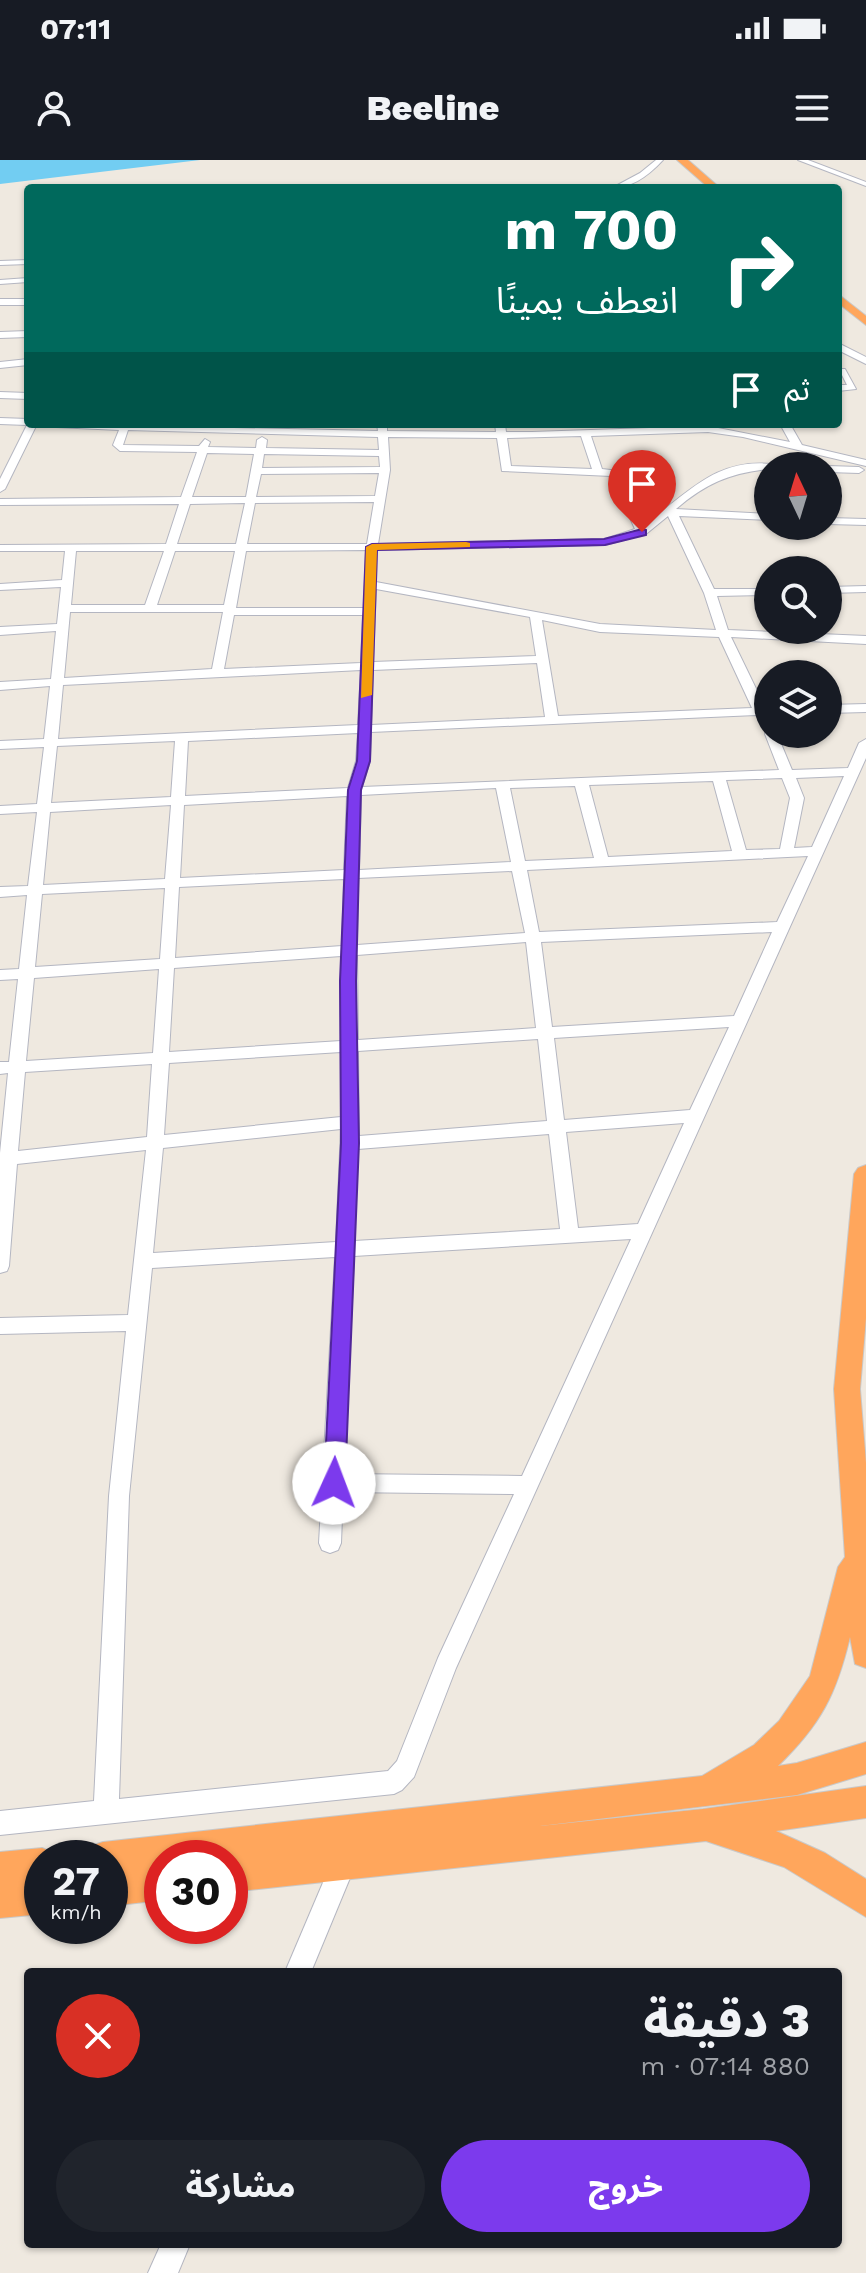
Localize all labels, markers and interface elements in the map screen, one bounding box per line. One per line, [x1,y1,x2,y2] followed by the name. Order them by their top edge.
[40,11,111,46] text: 07:11
[32,86,76,130] icon: person
[790,86,834,130] icon: menu
[367,87,499,129] text: Beeline
[505,197,678,263] text: 700 m
[706,216,810,320] icon: right
[496,280,678,322] text: انعطف يمينًا
[724,368,768,412] icon: arrive
[784,372,810,407] text: ثم
[608,450,676,532] pin
[754,452,842,540] north arrow
[754,452,842,748] map controls
[620,462,664,506] icon: arrive
[754,556,842,644] button: search
[754,660,842,748] button: layers
[292,1441,376,1525] position arrow
[144,1840,248,1944] speed limit sign: 30
[52,1858,100,1905] text: 27
[50,1900,102,1924] text: km/h
[643,1992,810,2049] text: 3 دقيقة
[56,1994,140,2078] button: close
[641,2051,810,2081] text: 880 m · 07:14
[56,2140,425,2232] button: مشاركة
[441,2140,810,2232] button: خروج

